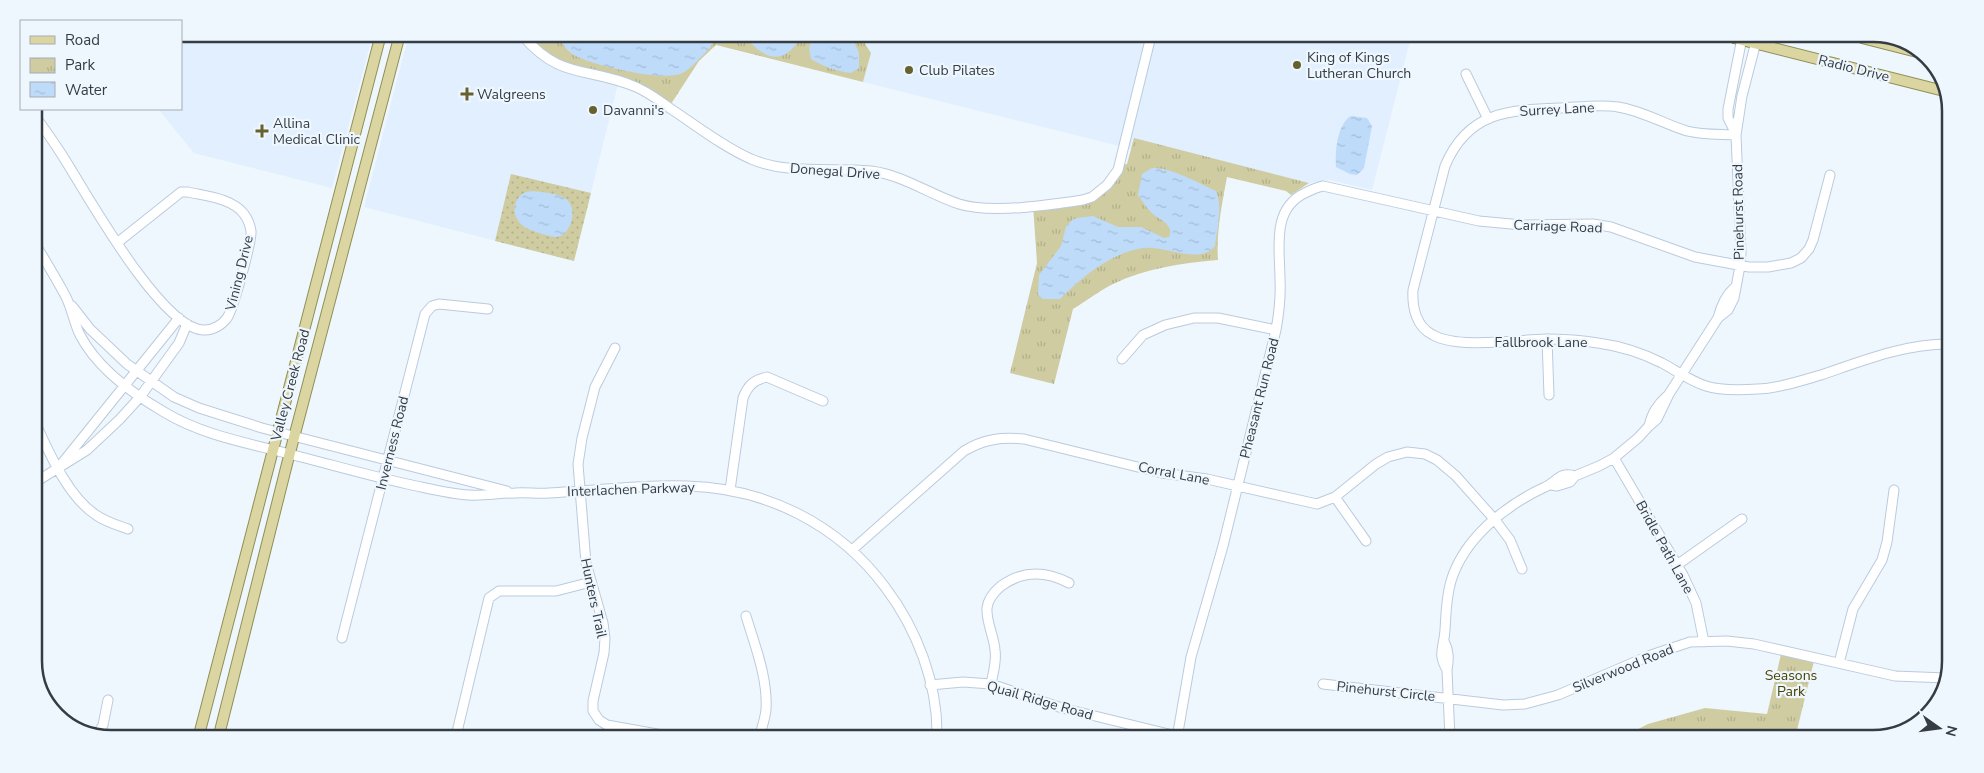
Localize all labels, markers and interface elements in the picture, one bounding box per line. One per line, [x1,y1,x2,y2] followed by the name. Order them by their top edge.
[20,20,182,110] legend
[65,30,100,50] text: Road
[1307,48,1411,83] place label: King of Kings Lutheran Church
[1816,50,1891,87] street label: Radio Drive
[65,55,95,75] text: Park
[1291,59,1303,71] marker: King of Kings Lutheran Church
[919,61,995,80] place label: Club Pilates
[903,64,915,76] marker: Club Pilates
[65,80,108,100] text: Water
[477,85,546,104] place label: Walgreens
[461,88,473,100] marker: Walgreens
[1519,98,1595,121] street label: Surrey Lane
[603,101,664,120] place label: Davanni's
[587,104,599,116] marker: Davanni's
[273,114,360,149] place label: Allina Medical Clinic
[255,124,269,138] marker: Allina Medical Clinic
[789,159,881,184] street label: Donegal Drive
[1728,164,1749,260] street label: Pinehurst Road
[1513,215,1603,238] street label: Carriage Road
[221,233,258,314] street label: Vining Drive
[266,327,315,444] street label: Valley Creek Road
[1495,333,1587,352] street label: Fallbrook Lane
[1235,336,1284,460] street label: Pheasant Run Road
[372,394,413,492] street label: Inverness Road
[1137,457,1211,490] street label: Corral Lane
[567,478,696,501] street label: Interlachen Parkway
[1631,497,1698,597] street label: Bridle Path Lane
[576,556,611,641] street label: Hunters Trail
[1570,640,1677,697] street label: Silverwood Road
[1765,666,1818,701] park label: Seasons Park
[985,676,1095,725] street label: Quail Ridge Road
[1336,677,1436,706] street label: Pinehurst Circle
[1914,703,1964,753] north arrow
[1941,724,1962,738] text: N

